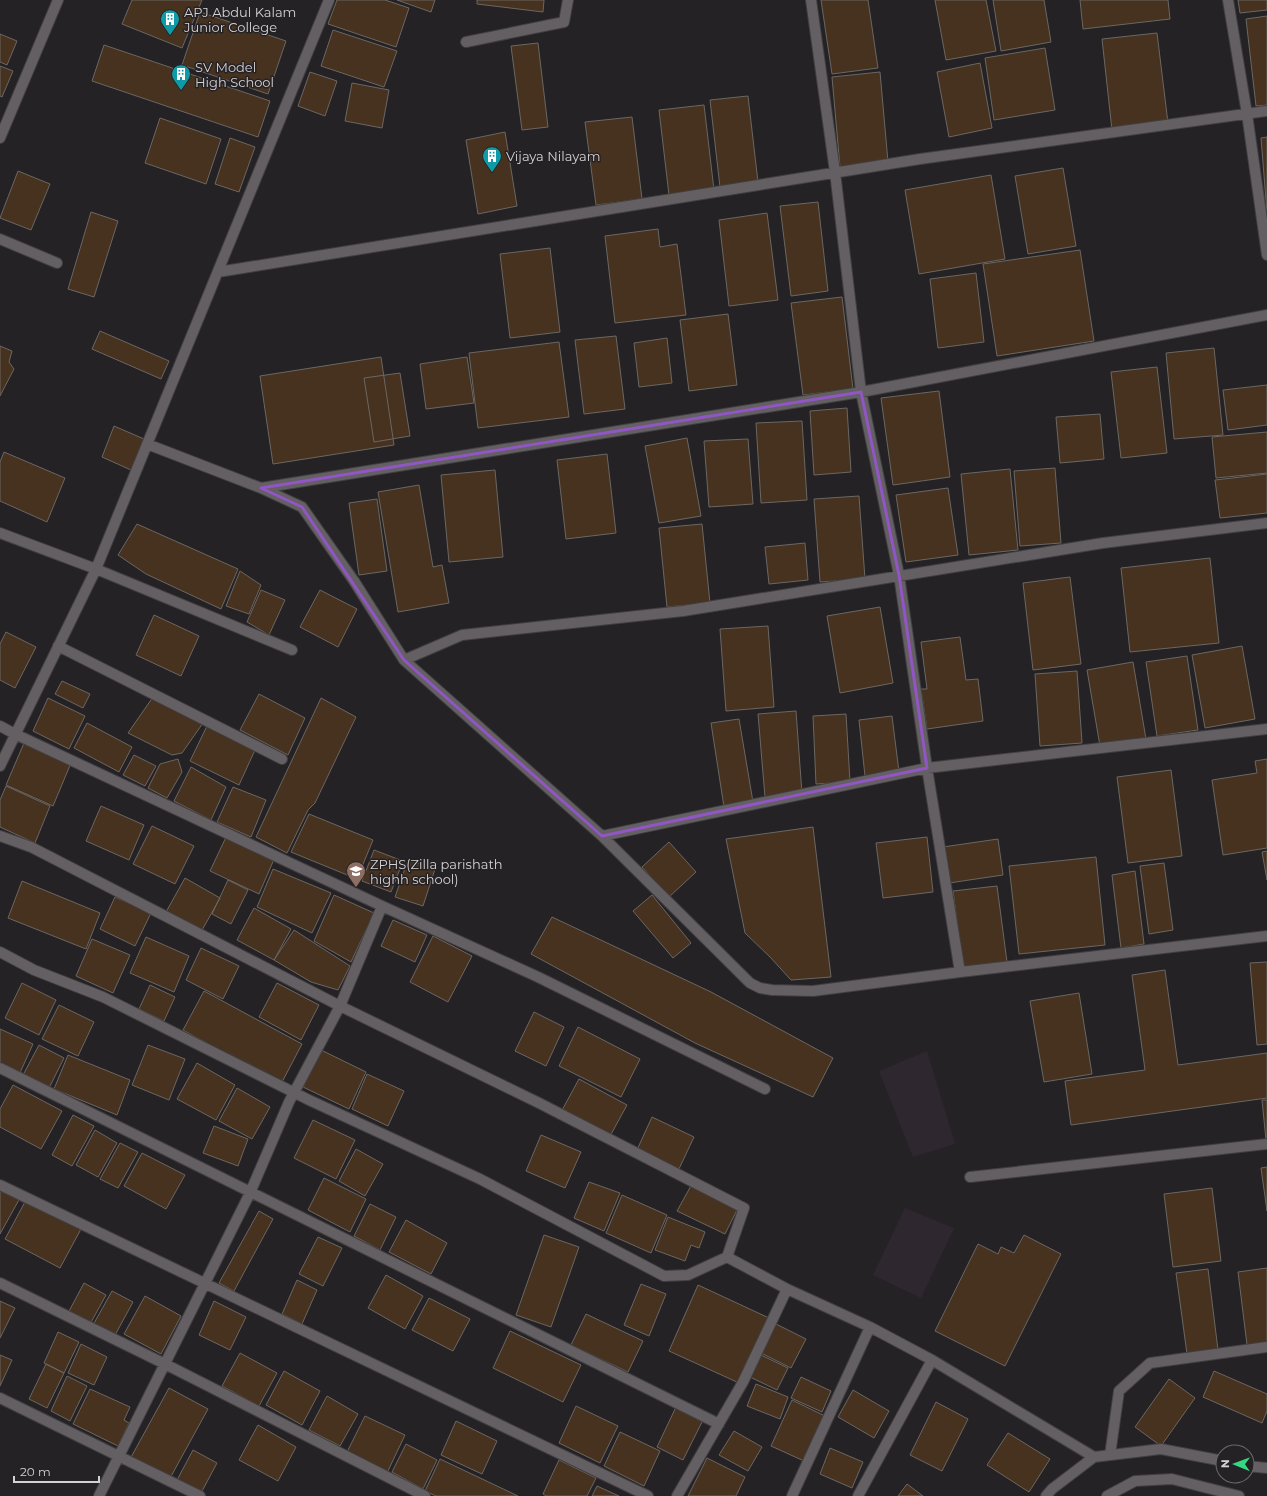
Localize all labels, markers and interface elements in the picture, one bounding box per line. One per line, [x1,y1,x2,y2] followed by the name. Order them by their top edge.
[183,4,296,35] place label: APJ Abdul Kalam Junior College
[159,8,181,36] building icon: APJ Abdul Kalam Junior College
[195,59,274,90] place label: SV Model High School
[170,63,192,91] building icon: SV Model High School
[481,145,503,173] building icon: Vijaya Nilayam
[506,148,600,164] place label: Vijaya Nilayam
[370,856,502,887] place label: ZPHS(Zilla parishath highh school)
[345,860,367,888] school or university icon: ZPHS(Zilla parishath highh school)
[1215,1444,1255,1484] north arrow
[14,1458,99,1484] scale bar
[1218,1459,1232,1468] text: N
[20,1464,51,1479] text: 20 m

